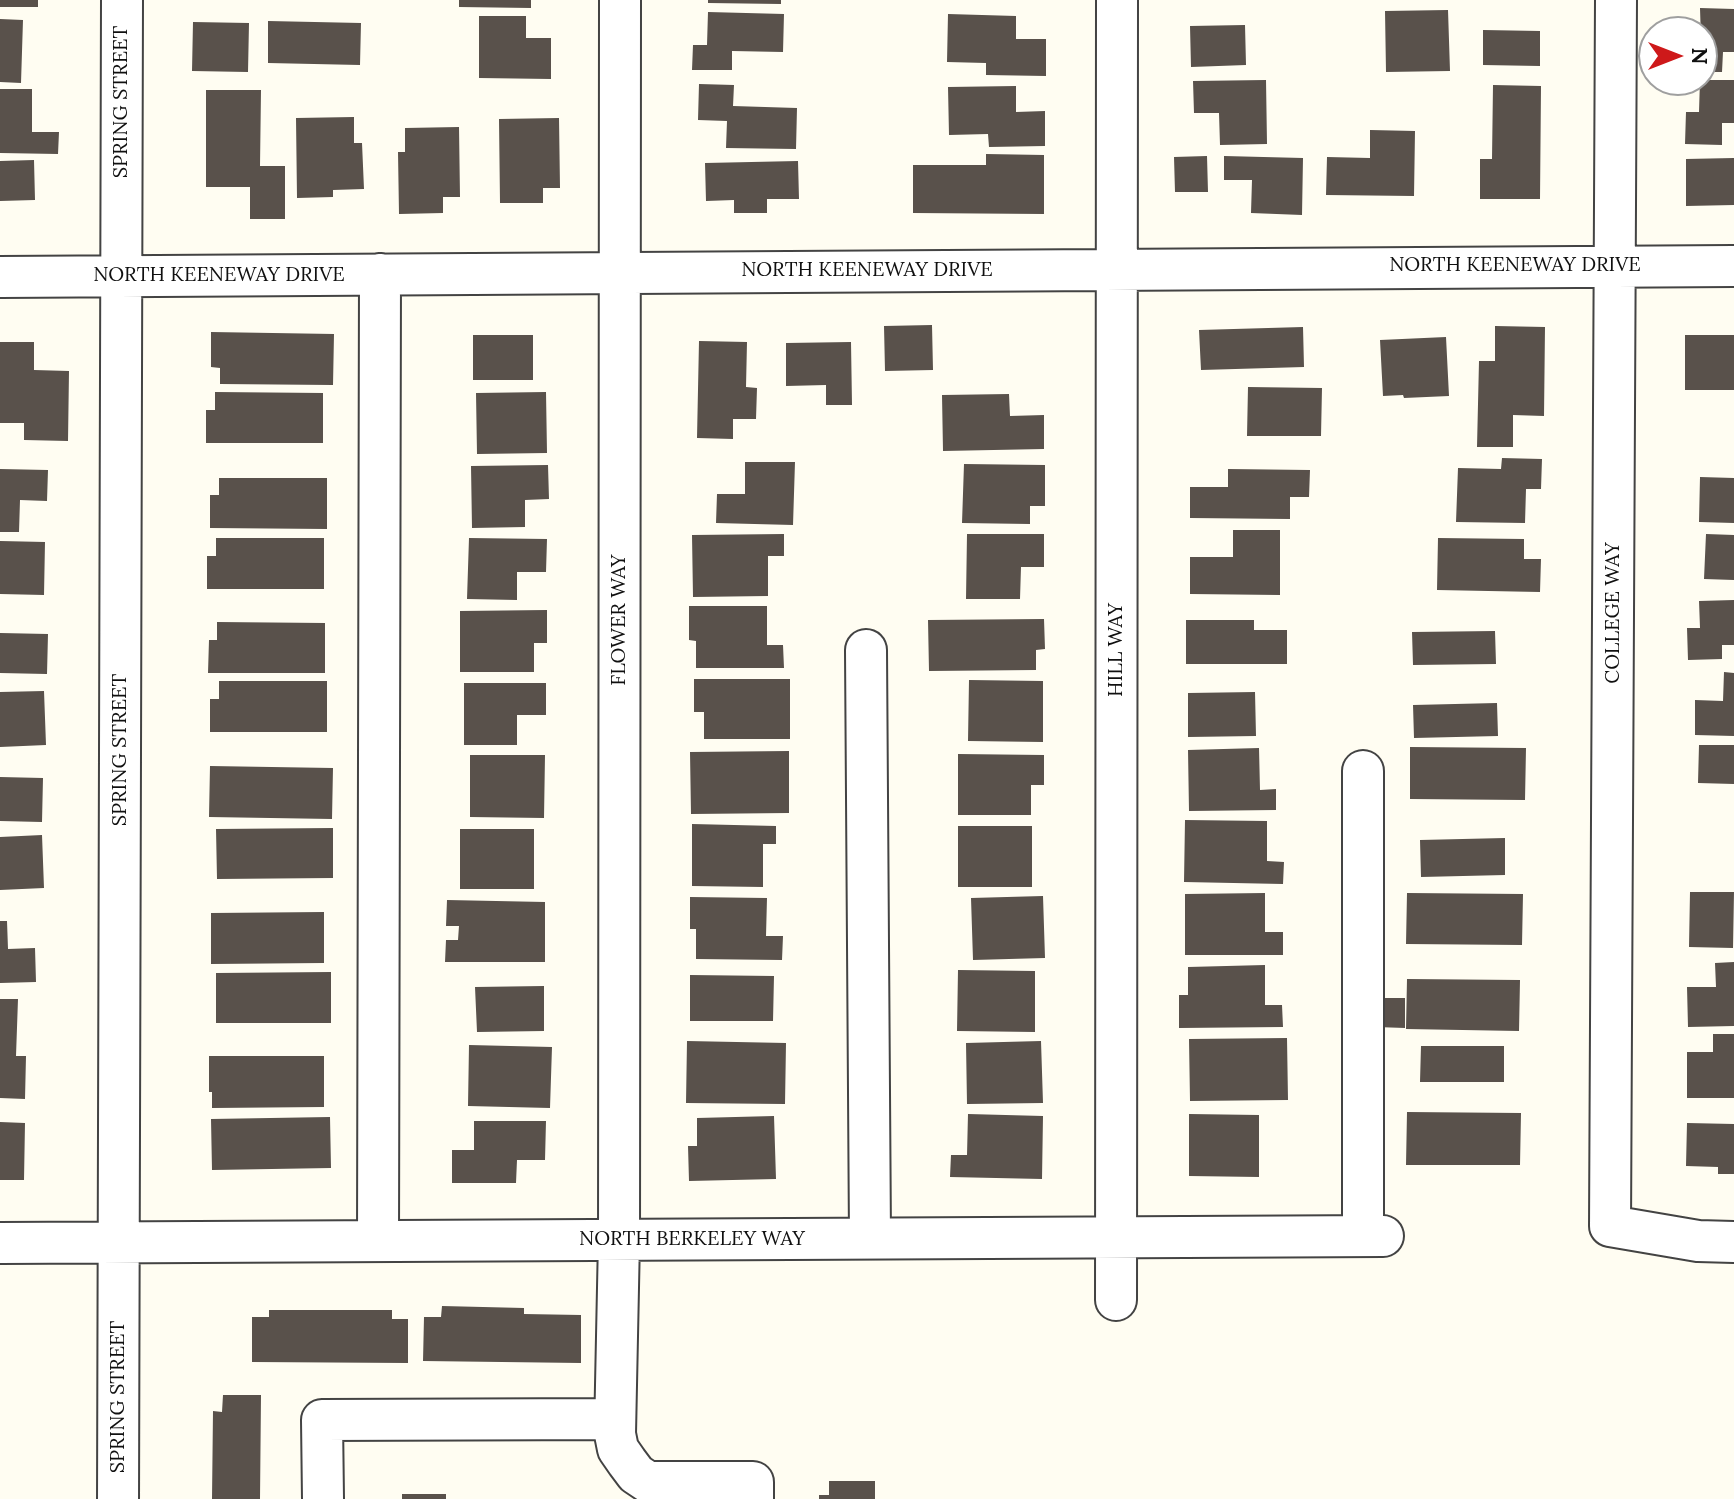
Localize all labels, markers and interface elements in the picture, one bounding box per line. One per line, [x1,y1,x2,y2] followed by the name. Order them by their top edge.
[1638,16,1718,96] north arrow
[109,26,133,178] street label: SPRING STREET
[1686,47,1714,65] text: N
[1389,253,1641,277] street label: NORTH KEENEWAY DRIVE
[741,258,993,282] street label: NORTH KEENEWAY DRIVE
[93,263,345,287] street label: NORTH KEENEWAY DRIVE
[1601,542,1625,684] street label: COLLEGE WAY
[607,554,631,686] street label: FLOWER WAY
[1104,603,1128,697] street label: HILL WAY
[108,674,132,826] street label: SPRING STREET
[579,1227,805,1251] street label: NORTH BERKELEY WAY
[106,1321,130,1473] street label: SPRING STREET

